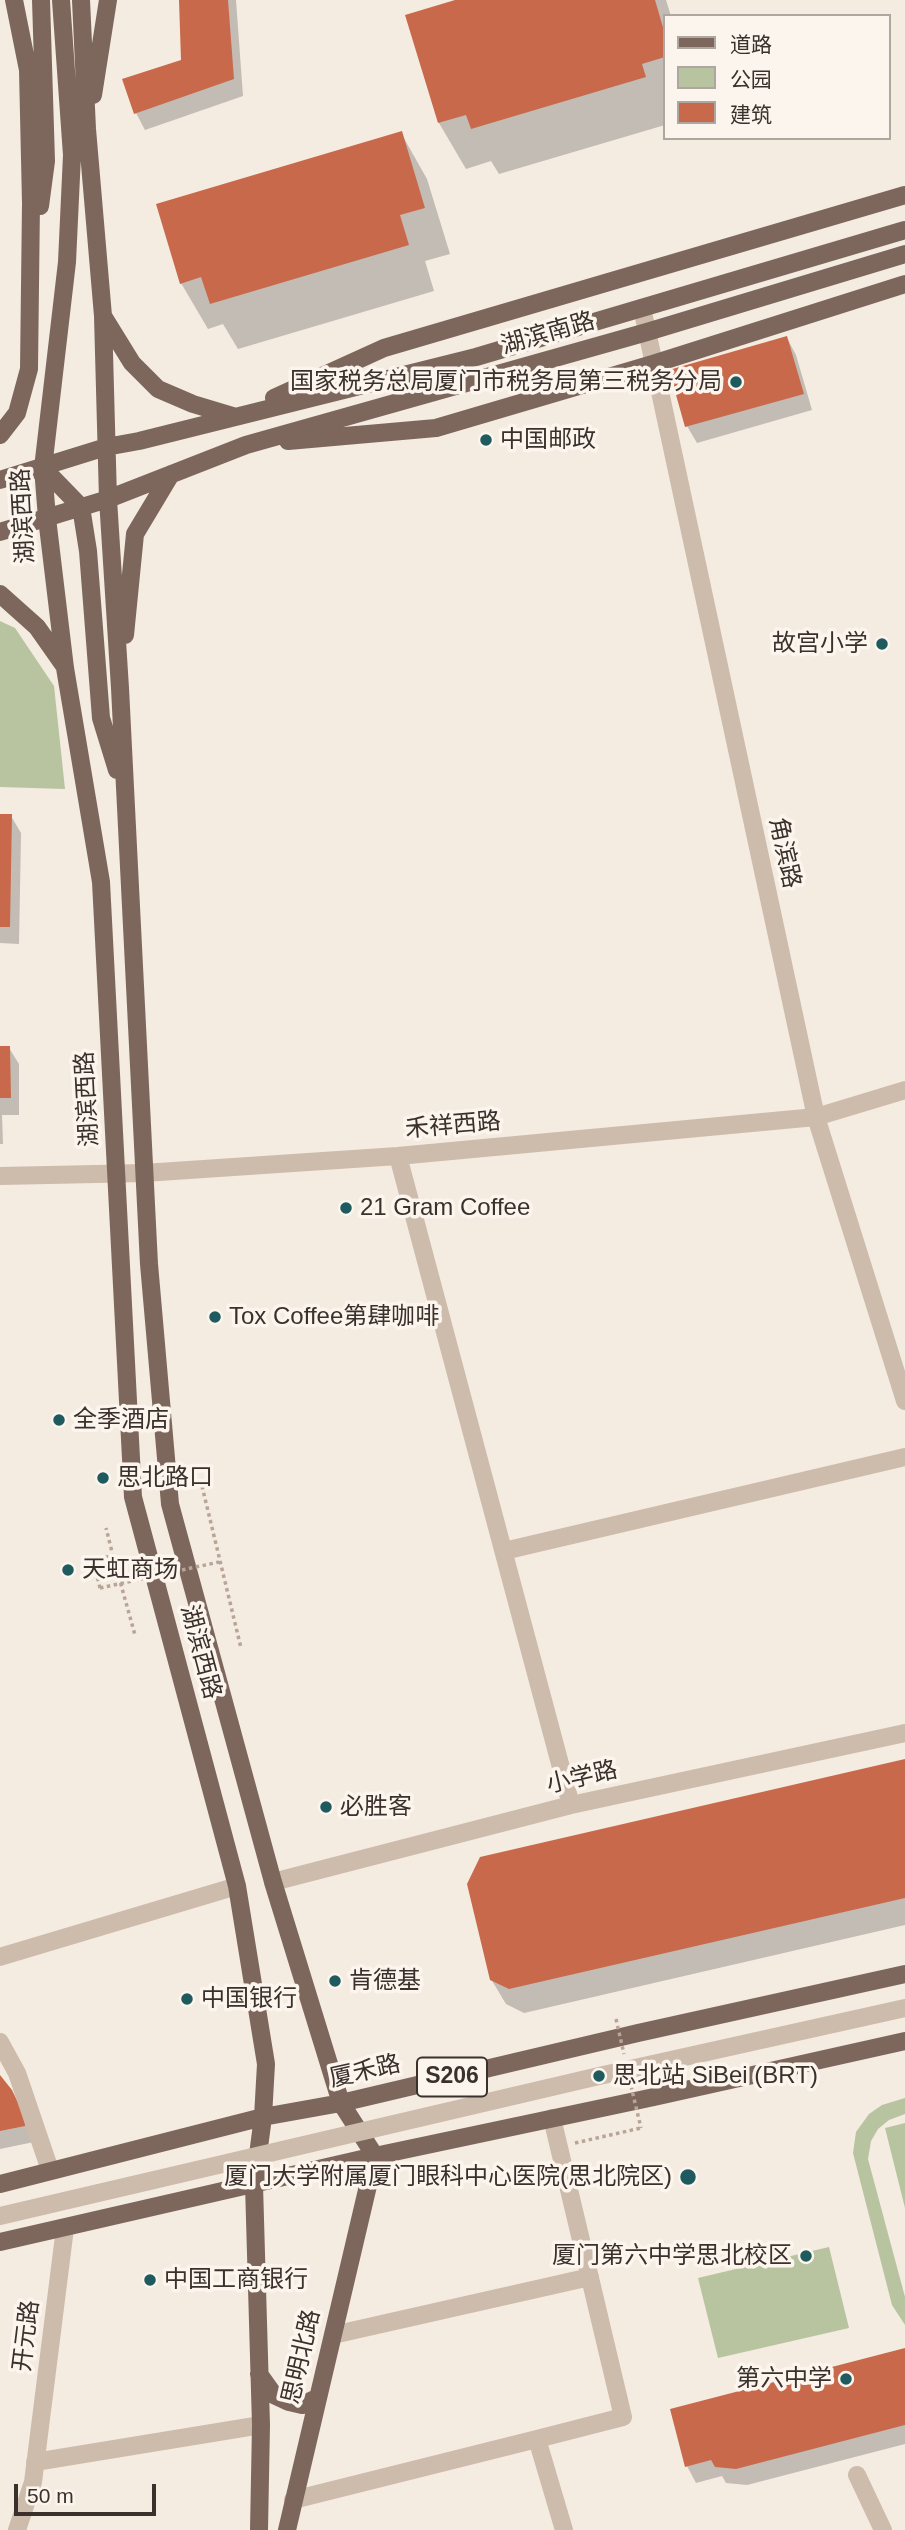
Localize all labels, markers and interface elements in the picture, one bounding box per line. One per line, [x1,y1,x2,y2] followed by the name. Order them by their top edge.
[664,14,891,140] legend
[730,33,772,56] text: 道路
[730,68,772,91] text: 公园
[730,103,772,126] text: 建筑
[498,307,598,361] street label: 湖滨南路
[290,368,722,396] place label: 国家税务总局厦门市税务局第三税务分局
[728,374,744,390] marker: 国家税务总局厦门市税务局第三税务分局
[500,426,596,454] place label: 中国邮政
[478,432,494,448] marker: 中国邮政
[7,467,41,565] street label: 湖滨西路
[772,630,868,658] place label: 故宫小学
[874,636,890,652] marker: 故宫小学
[762,815,806,891] street label: 角滨路
[71,1050,105,1148] street label: 湖滨西路
[404,1107,502,1145] street label: 禾祥西路
[360,1194,530,1222] place label: 21 Gram Coffee
[338,1200,354,1216] marker: 21 Gram Coffee
[229,1303,439,1331] place label: Tox Coffee第肆咖啡
[207,1309,223,1325] marker: Tox Coffee第肆咖啡
[73,1406,169,1434] place label: 全季酒店
[51,1412,67,1428] marker: 全季酒店
[117,1464,213,1492] place label: 思北路口
[95,1470,111,1486] marker: 思北路口
[82,1556,178,1584] place label: 天虹商场
[60,1562,76,1578] marker: 天虹商场
[174,1602,226,1702] street label: 湖滨西路
[544,1756,620,1800] street label: 小学路
[340,1793,412,1821] place label: 必胜客
[318,1799,334,1815] marker: 必胜客
[349,1967,421,1995] place label: 肯德基
[327,1973,343,1989] marker: 肯德基
[201,1985,297,2013] place label: 中国银行
[179,1991,195,2007] marker: 中国银行
[327,2050,403,2094] street label: 厦禾路
[417,2058,487,2096] road number: S206
[613,2062,818,2090] place label: 思北站 SiBei (BRT)
[591,2068,607,2084] marker: 思北站 SiBei (BRT)
[224,2163,672,2191] place label: 厦门大学附属厦门眼科中心医院(思北院区)
[678,2167,698,2187] marker: 厦门大学附属厦门眼科中心医院(思北院区)
[552,2242,792,2270] place label: 厦门第六中学思北校区
[798,2248,814,2264] marker: 厦门第六中学思北校区
[164,2266,308,2294] place label: 中国工商银行
[142,2272,158,2288] marker: 中国工商银行
[8,2299,46,2373] street label: 开元路
[277,2307,327,2407] street label: 思明北路
[736,2365,832,2393] place label: 第六中学
[838,2371,854,2387] marker: 第六中学
[18,2470,159,2514] scale bar
[27,2484,74,2507] text: 50 m

